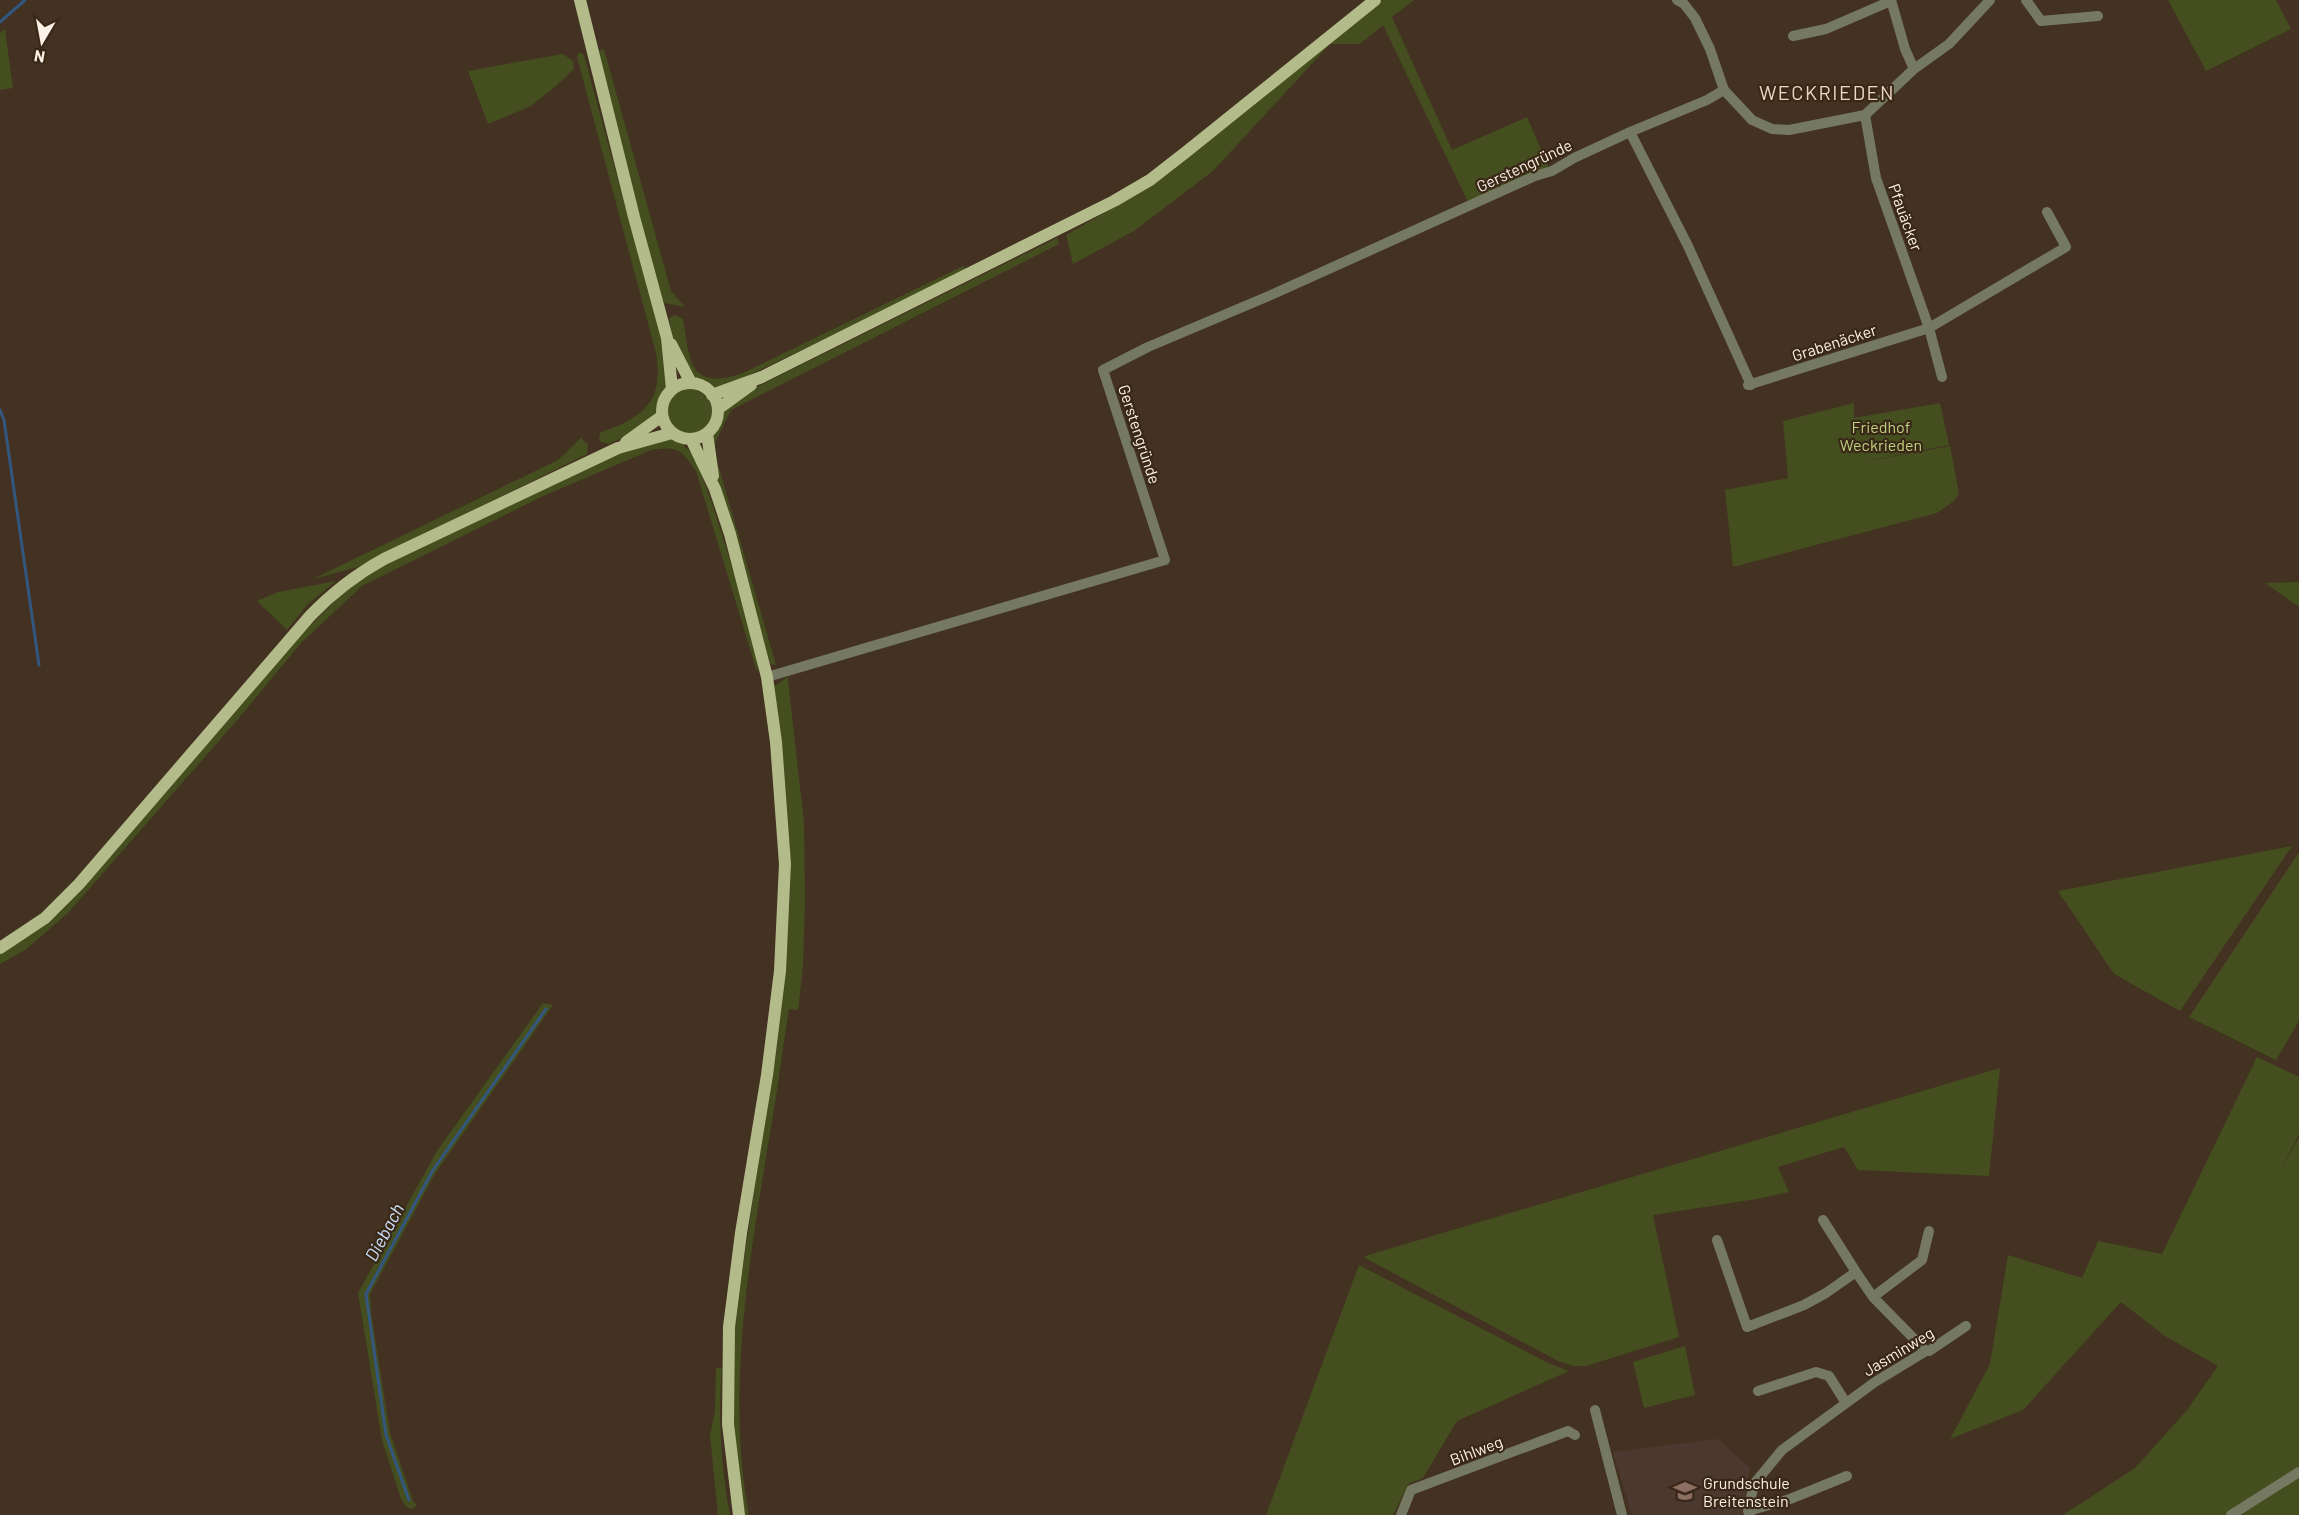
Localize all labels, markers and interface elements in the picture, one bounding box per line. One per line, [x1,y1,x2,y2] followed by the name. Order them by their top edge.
[12,12,72,72] north arrow
[32,47,46,68] text: N
[1759,80,1895,104] district label: WECKRIEDEN
[1473,135,1575,195] street label: Gerstengründe
[1885,181,1927,253] street label: Pfauäcker
[1789,319,1879,365] street label: Grabenäcker
[1115,382,1165,486] street label: Gerstengründe
[1840,417,1922,454] park label: Friedhof Weckrieden
[360,1199,408,1265] water label: Diebach
[1859,1322,1937,1380] street label: Jasminweg
[1447,1431,1505,1469] street label: Bihlweg
[1703,1473,1790,1510] place label: Grundschule Breitenstein
[1672,1478,1698,1504] school or university icon: Grundschule Breitenstein

